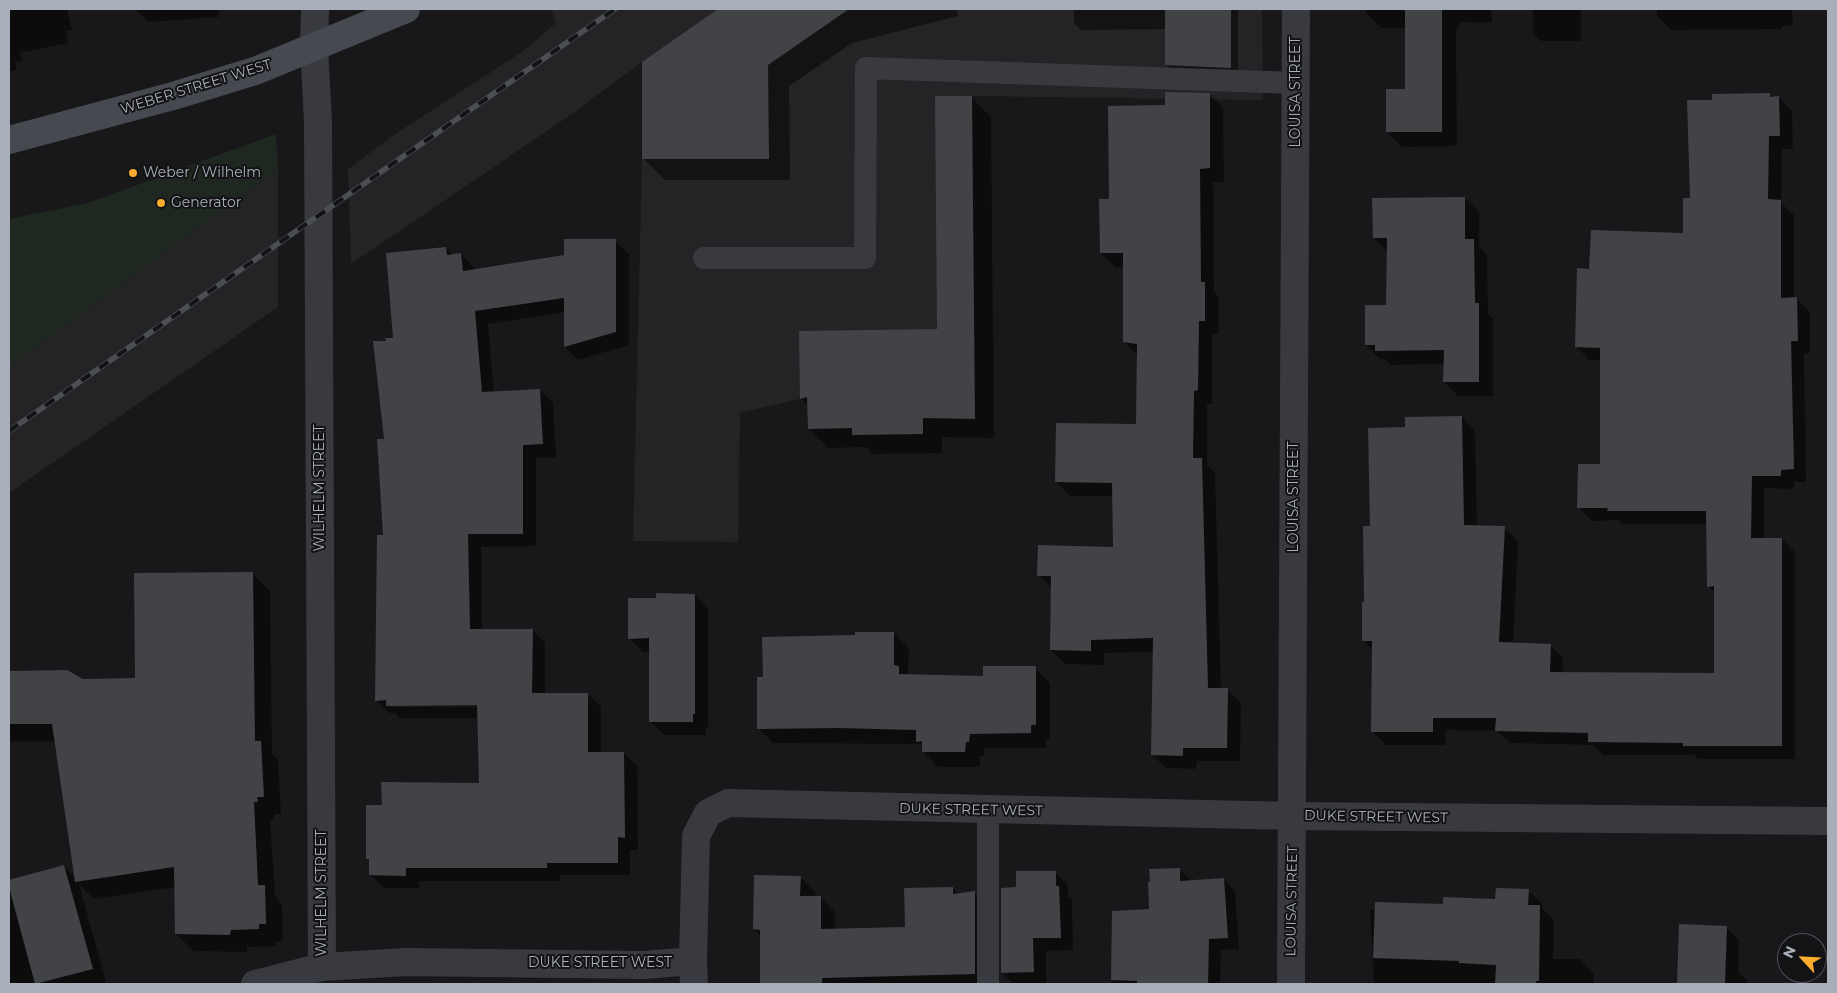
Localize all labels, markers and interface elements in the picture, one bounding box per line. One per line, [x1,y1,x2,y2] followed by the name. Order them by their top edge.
[1288,37,1304,147] street label: LOUISA STREET
[119,56,273,118] street label: WEBER STREET WEST
[143,165,261,181] place label: Weber / Wilhelm
[127,167,139,179] marker: Weber / Wilhelm
[171,195,241,211] place label: Generator
[155,197,167,209] marker: Generator
[312,424,328,552] street label: WILHELM STREET
[1286,442,1302,552] street label: LOUISA STREET
[899,800,1043,820] street label: DUKE STREET WEST
[1304,807,1448,827] street label: DUKE STREET WEST
[314,829,330,957] street label: WILHELM STREET
[1283,845,1301,957] street label: LOUISA STREET
[1777,933,1827,983] north arrow
[1779,943,1800,961] text: N
[528,955,672,971] street label: DUKE STREET WEST

